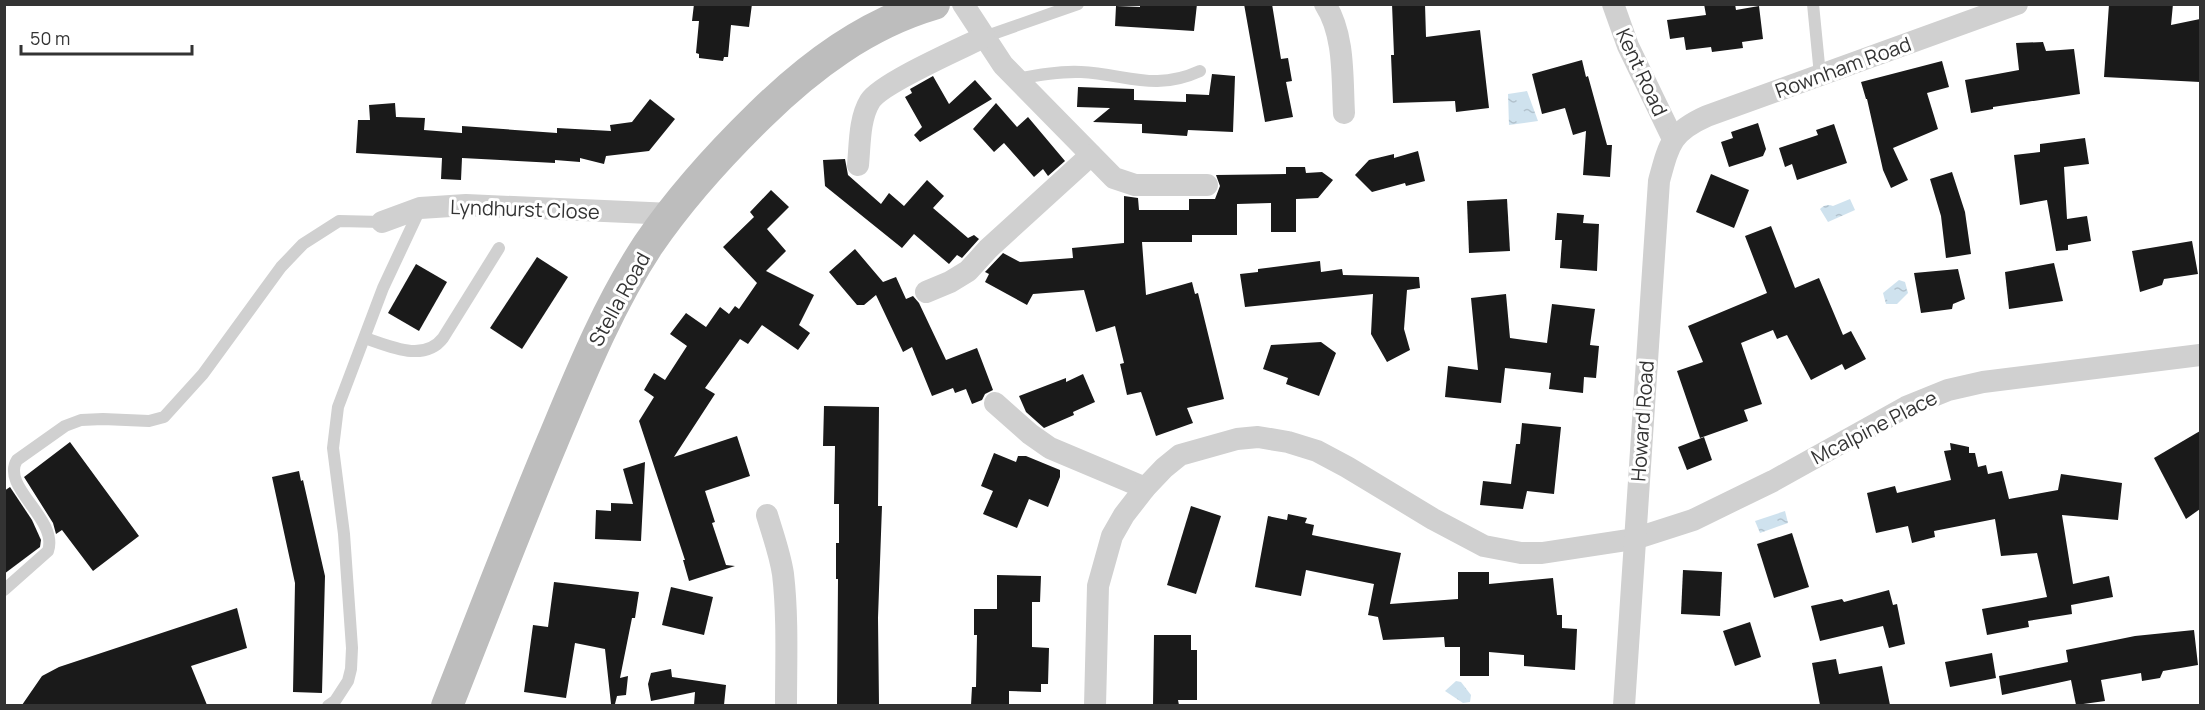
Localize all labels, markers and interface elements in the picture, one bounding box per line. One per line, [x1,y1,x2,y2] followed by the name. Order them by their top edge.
[21,18,192,56] scale bar
[1610,24,1674,120] street label: Kent Road
[30,26,70,50] text: 50 m
[1771,30,1915,104] street label: Rownham Road
[450,193,600,225] street label: Lyndhurst Close
[582,247,656,351] street label: Stella Road
[1624,360,1660,482] street label: Howard Road
[1806,384,1942,470] street label: Mcalpine Place

